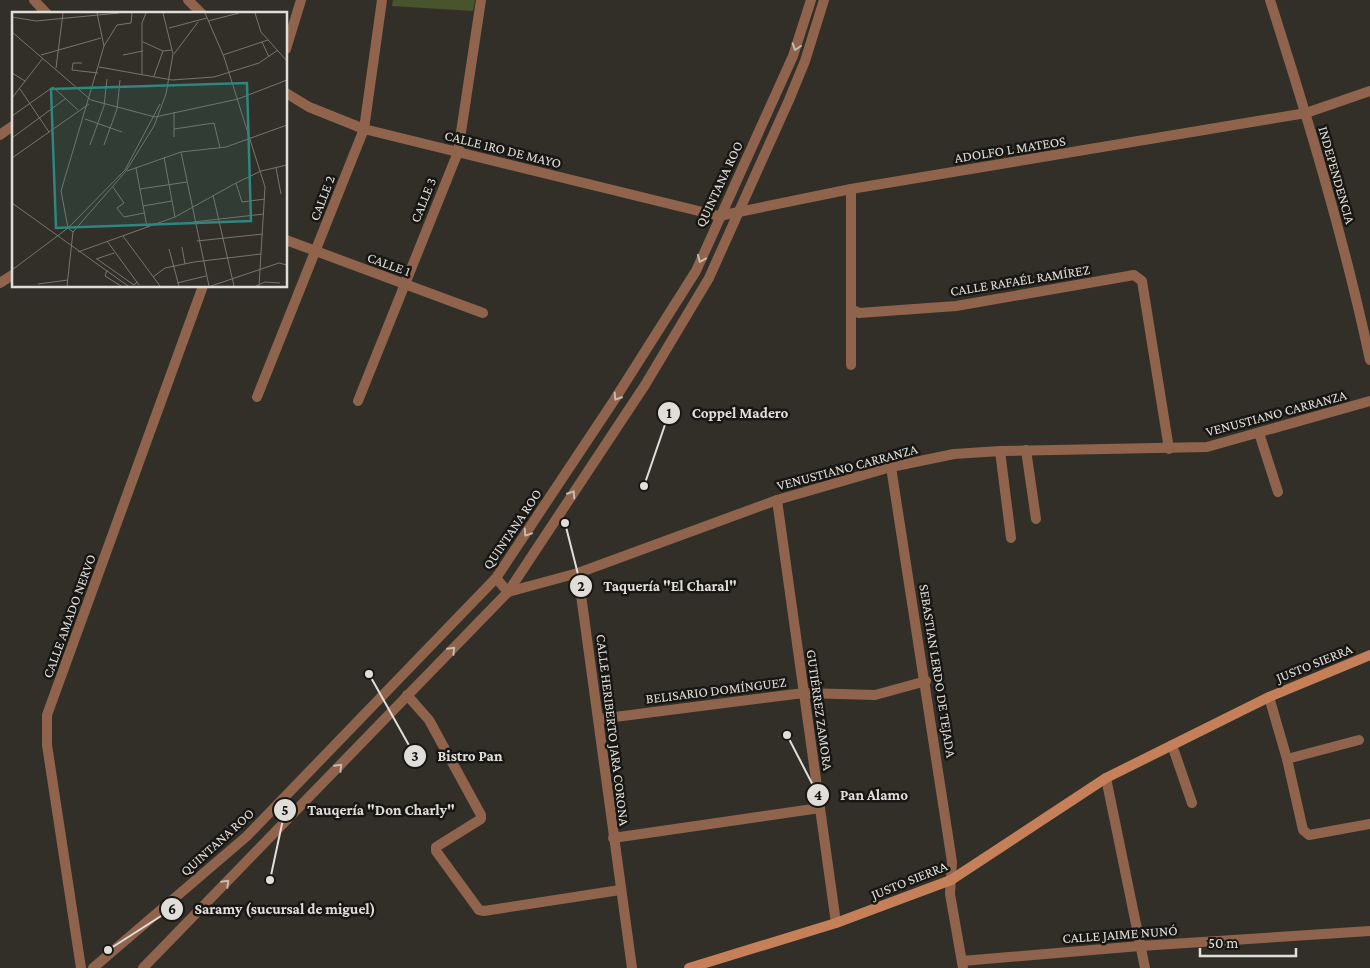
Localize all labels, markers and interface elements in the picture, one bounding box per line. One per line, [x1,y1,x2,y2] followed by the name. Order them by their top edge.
[12,12,288,288] inset map
[792,42,802,50] one-way arrow
[1315,124,1359,226] street label: INDEPENDENCIA
[443,127,563,171] street label: CALLE 1RO DE MAYO
[953,132,1067,166] street label: ADOLFO L MATEOS
[692,138,746,230] street label: QUINTANA ROO
[306,173,338,223] street label: CALLE 2
[407,175,439,225] street label: CALLE 3
[365,249,413,279] street label: CALLE 1
[697,254,707,263] one-way arrow
[949,261,1091,299] street label: CALLE RAFAÉL RAMÍREZ
[1204,386,1348,439] street label: VENUSTIANO CARRANZA
[613,392,623,401] one-way arrow
[657,398,798,428] callout: Coppel Madero
[666,405,672,421] text: 1
[692,405,788,421] text: Coppel Madero
[775,440,919,493] street label: VENUSTIANO CARRANZA
[479,486,545,572] street label: QUINTANA ROO
[566,491,575,500] one-way arrow
[524,527,533,536] one-way arrow
[39,552,99,680] street label: CALLE AMADO NERVO
[568,571,747,601] callout: Taquería "El Charal"
[577,578,585,594] text: 2
[603,578,737,594] text: Taquería "El Charal"
[916,583,960,759] street label: SEBASTIAN LERDO DE TEJADA
[593,633,633,827] street label: CALLE HERIBERTO JARA CORONA
[1272,640,1354,686] street label: JUSTO SIERRA
[446,646,455,655] one-way arrow
[804,649,836,772] street label: GUTIÉRREZ ZAMORA
[645,673,787,707] street label: BELISARIO DOMÍNGUEZ
[402,741,512,771] callout: Bistro Pan
[411,748,419,764] text: 3
[437,748,503,764] text: Bistro Pan
[333,763,342,772] one-way arrow
[805,780,918,810] callout: Pan Alamo
[814,787,822,803] text: 4
[840,787,908,803] text: Pan Alamo
[272,795,465,825] callout: Tauqería "Don Charly"
[281,802,289,818] text: 5
[307,802,455,818] text: Tauqería "Don Charly"
[177,805,257,879] street label: QUINTANA ROO
[867,857,949,903] street label: JUSTO SIERRA
[220,880,229,889] one-way arrow
[159,894,385,924] callout: Saramy (sucursal de miguel)
[168,901,176,917] text: 6
[195,901,375,918] text: Saramy (sucursal de miguel)
[1062,922,1178,946] street label: CALLE JAIME NUNÓ
[1200,926,1296,958] scale bar
[1208,935,1238,951] text: 50 m

